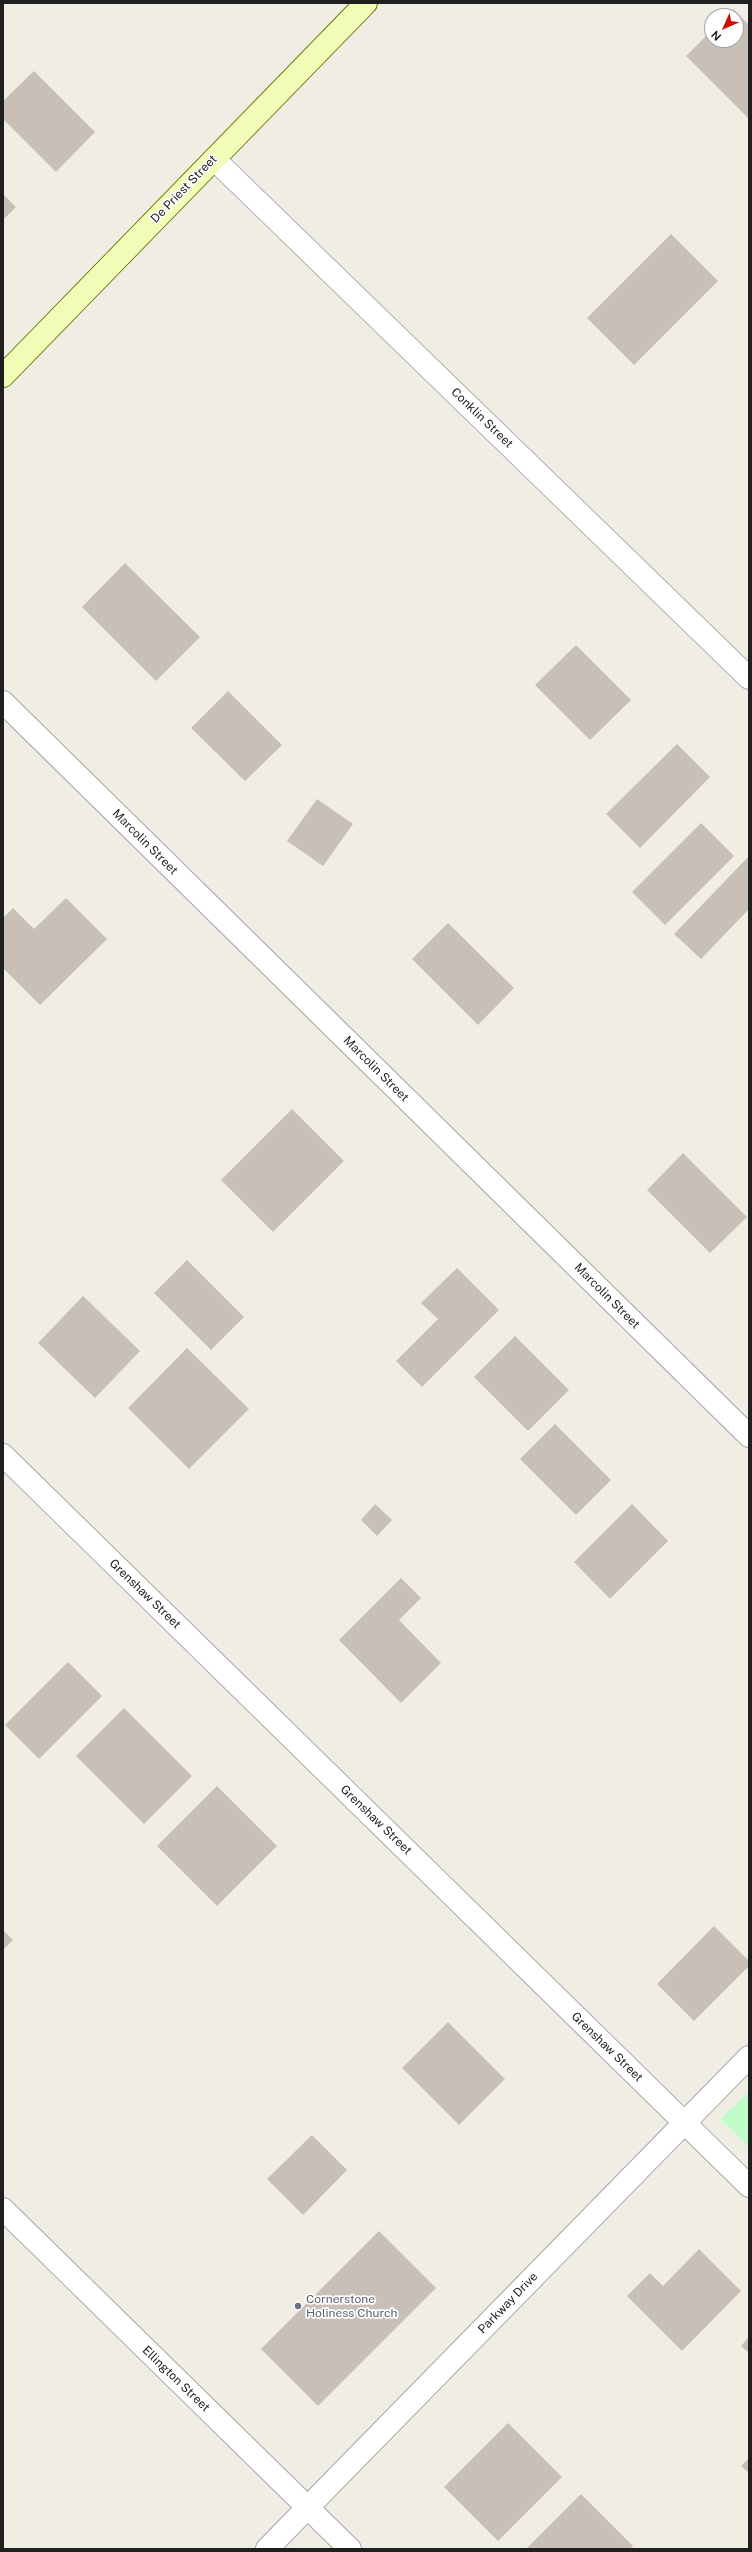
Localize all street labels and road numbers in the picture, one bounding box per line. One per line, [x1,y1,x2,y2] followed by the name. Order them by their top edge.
[148,152,220,226] street label: De Priest Street
[448,385,516,451] street label: Conklin Street
[109,806,181,878] street label: Marcolin Street
[340,1033,412,1105] street label: Marcolin Street
[571,1260,643,1332] street label: Marcolin Street
[106,1556,184,1632] street label: Grenshaw Street
[337,1782,415,1858] street label: Grenshaw Street
[568,2009,646,2085] street label: Grenshaw Street
[475,2269,541,2337] street label: Parkway Drive
[139,2343,213,2415] street label: Ellington Street

